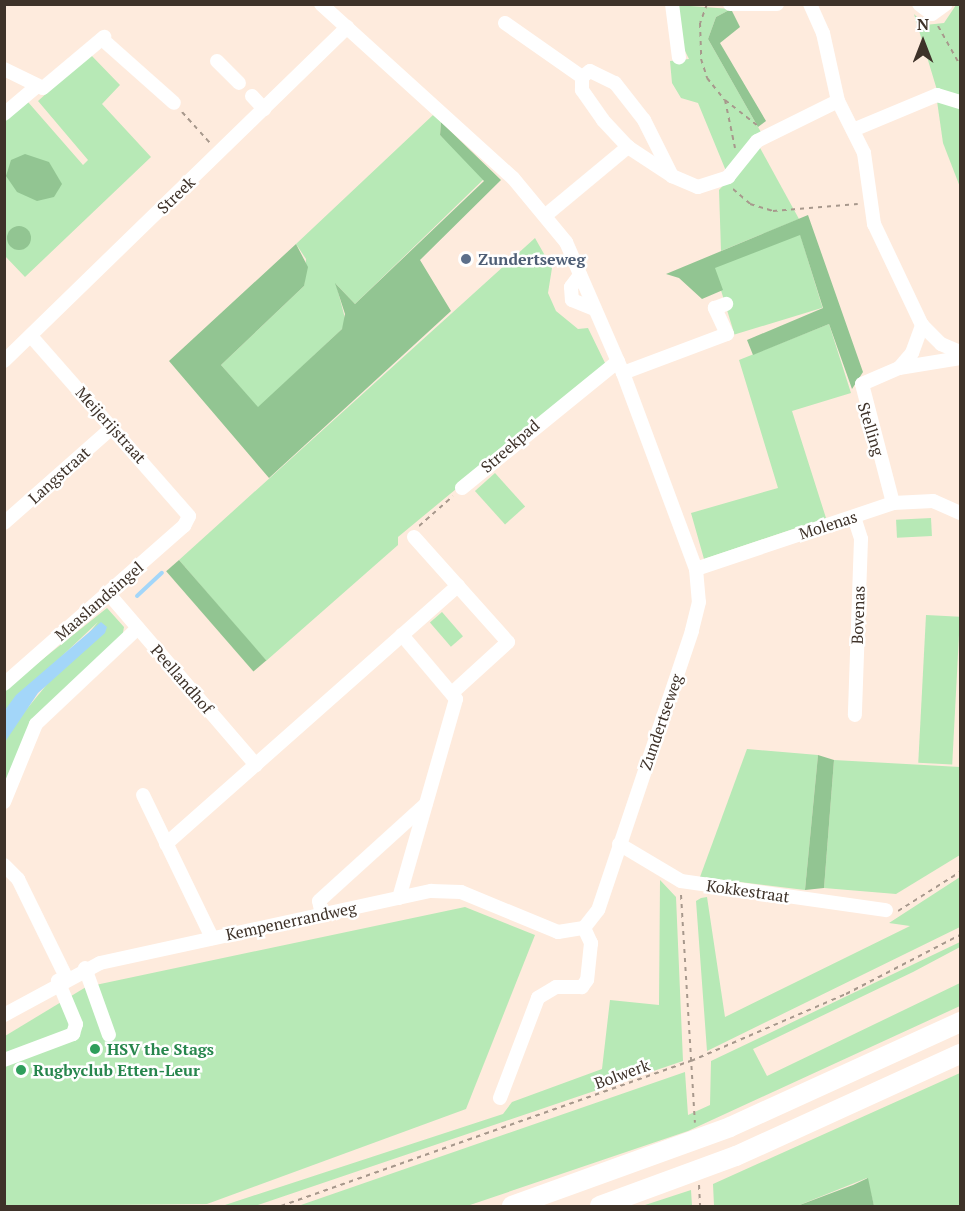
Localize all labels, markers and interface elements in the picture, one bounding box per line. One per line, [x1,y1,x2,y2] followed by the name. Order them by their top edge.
[893,12,953,72] north arrow
[917,13,929,35] text: N
[153,172,199,218] street label: Streek
[478,249,585,269] place label: Zundertseweg
[459,252,473,266] marker: Zundertseweg
[72,383,150,467] street label: Meijerijstraat
[854,400,888,458] street label: Stelling
[477,415,543,477] street label: Streekpad
[24,442,94,508] street label: Langstraat
[796,507,860,543] street label: Molenas
[51,557,147,645] street label: Maaslandsingel
[847,585,869,645] street label: Bovenas
[147,641,217,717] street label: Peellandhof
[636,671,686,773] street label: Zundertseweg
[705,876,791,906] street label: Kokkestraat
[224,898,358,944] street label: Kempenerrandweg
[107,1039,214,1059] place label: HSV the Stags
[88,1042,102,1056] marker: HSV the Stags
[592,1055,652,1093] street label: Bolwerk
[33,1060,200,1080] place label: Rugbyclub Etten-Leur
[14,1063,28,1077] marker: Rugbyclub Etten-Leur

